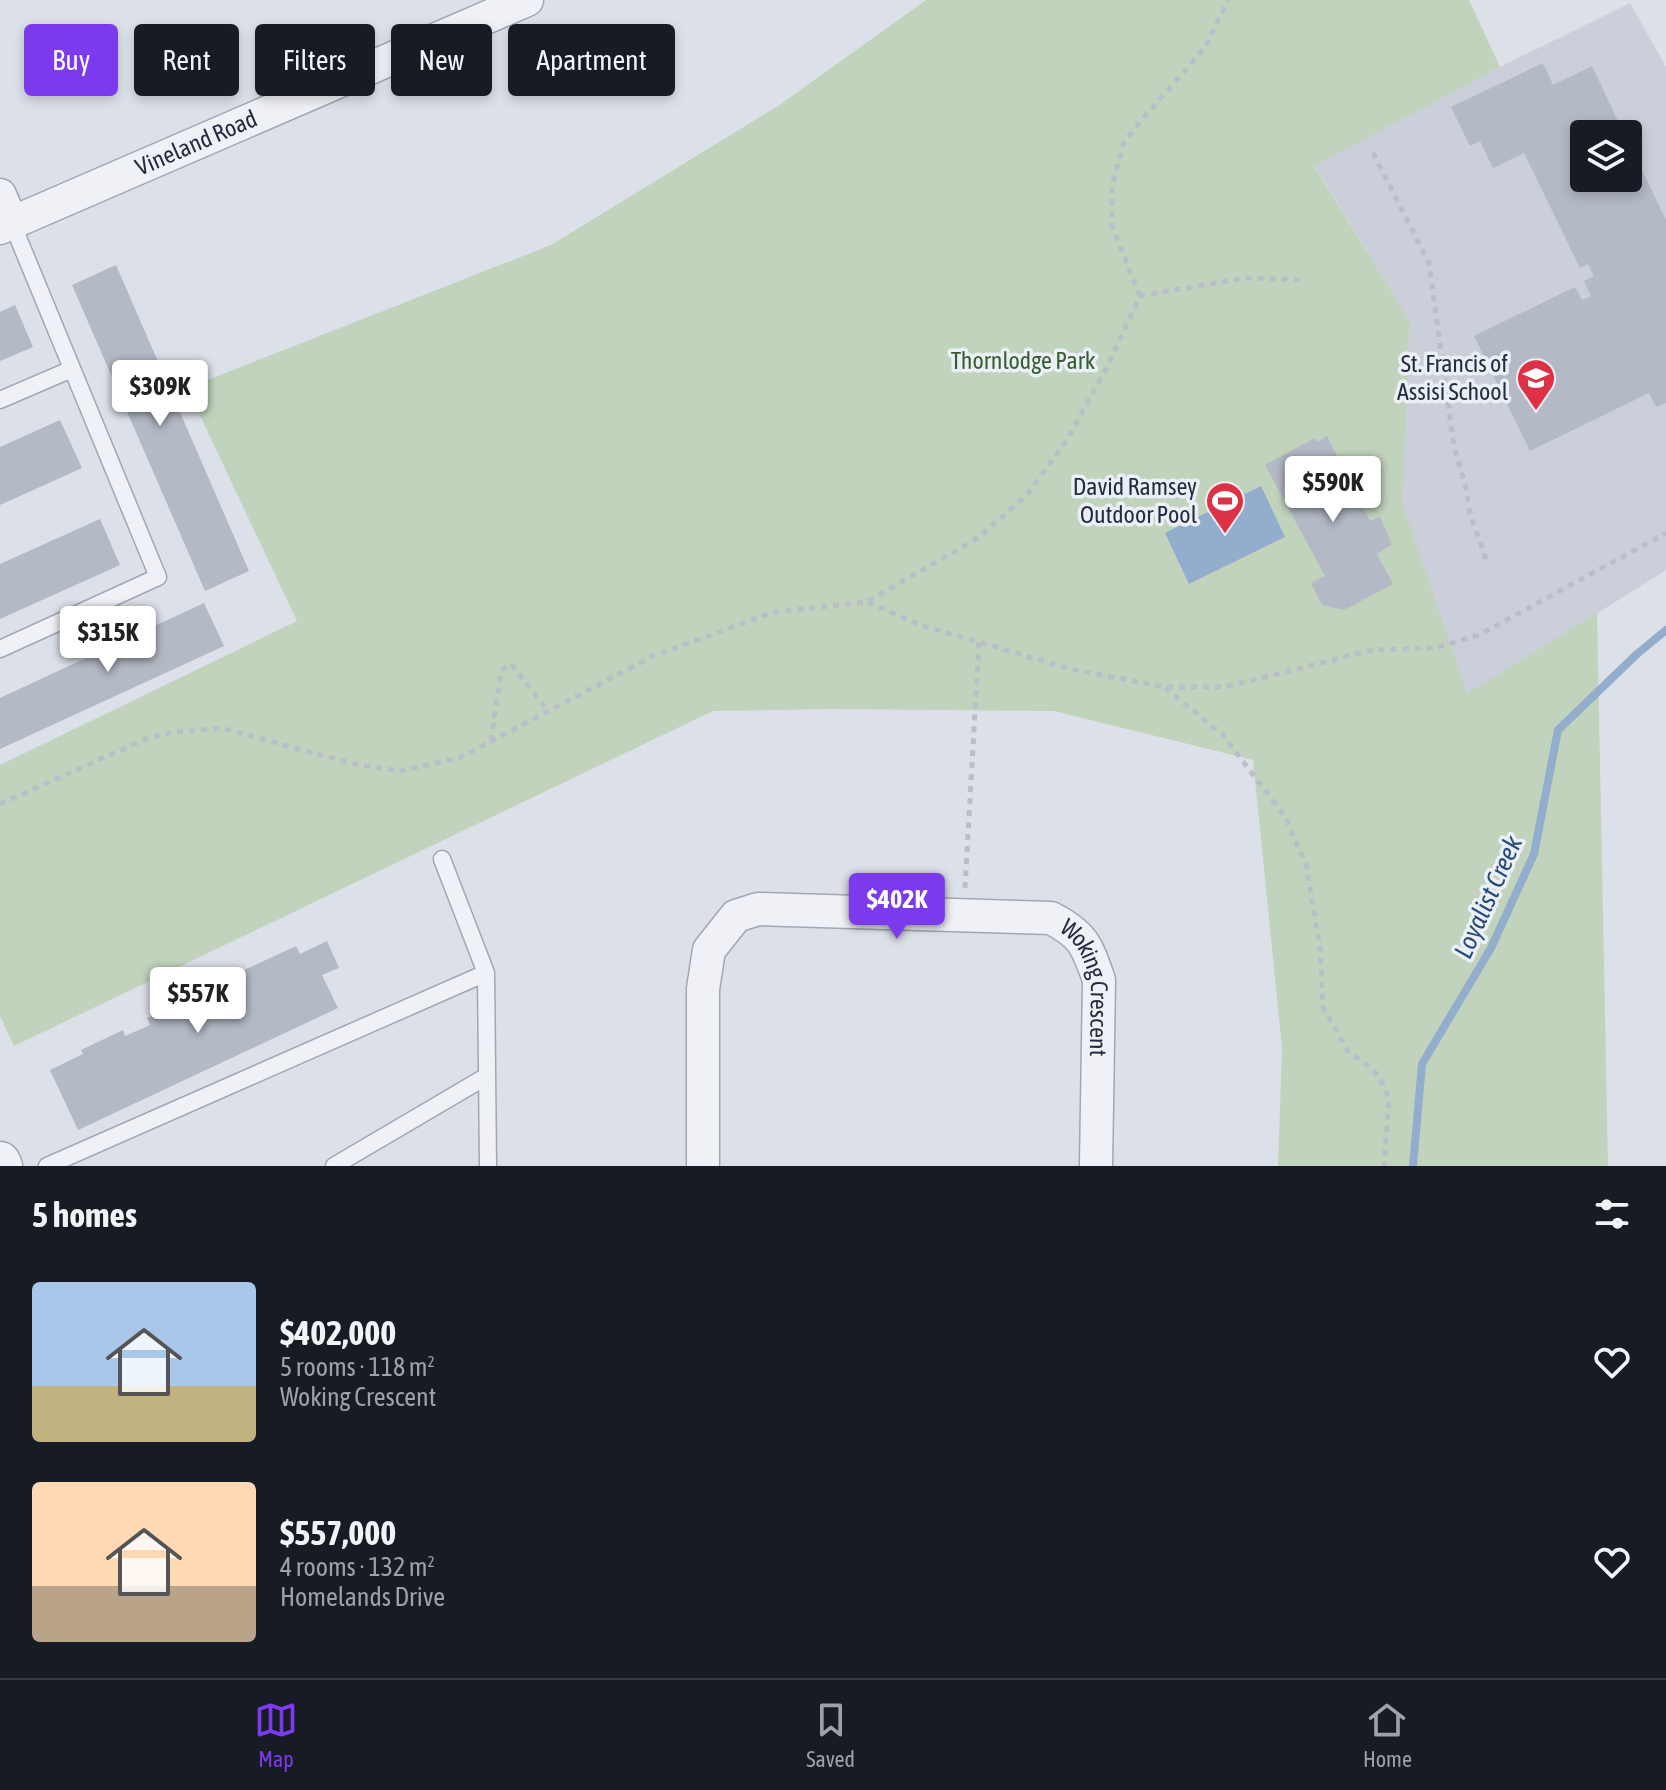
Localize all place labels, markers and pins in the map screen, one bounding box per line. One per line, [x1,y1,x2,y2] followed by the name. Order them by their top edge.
[1397,350,1509,405] place label: St. Francis of Assisi School
[1515,357,1557,412] school or university icon: St. Francis of Assisi School
[104,360,216,428] pin: $309K
[1277,456,1389,524] pin: $590K
[1073,473,1198,528] place label: David Ramsey Outdoor Pool
[1204,480,1246,535] sports icon: David Ramsey Outdoor Pool
[52,606,164,674] pin: $315K
[841,873,953,941] pin: $402K
[142,967,254,1035] pin: $557K

